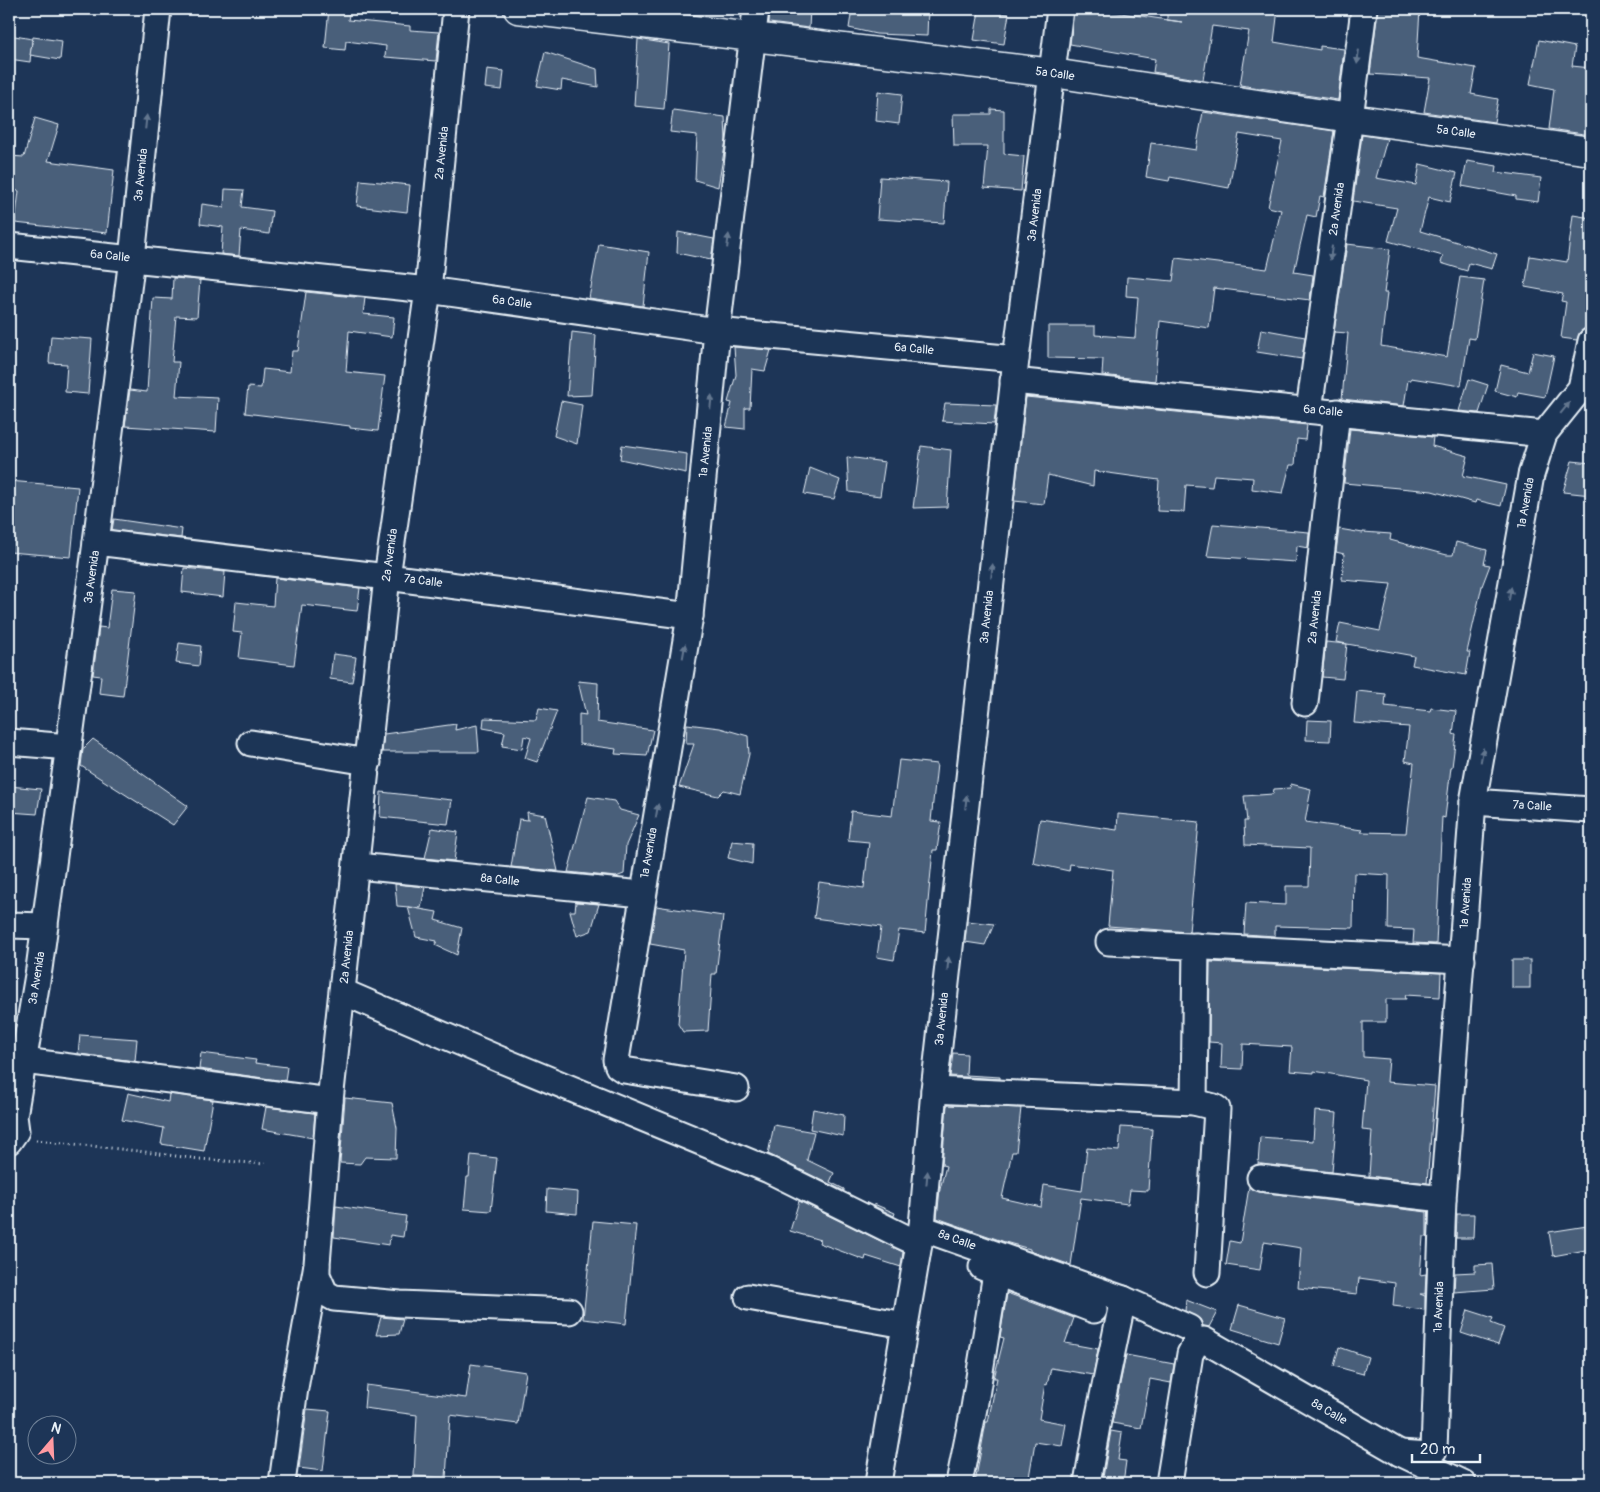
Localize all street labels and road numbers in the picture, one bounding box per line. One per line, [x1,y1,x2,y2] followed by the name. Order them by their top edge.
[1034,64,1076,84] street label: 5a Calle
[1435,122,1477,142] street label: 5a Calle
[432,125,452,180] street label: 2a Avenida
[131,147,151,202] street label: 3a Avenida
[1326,181,1348,237] street label: 2a Avenida
[1024,187,1046,242] street label: 3a Avenida
[89,246,131,266] street label: 6a Calle
[491,292,533,312] street label: 6a Calle
[894,340,935,358] street label: 6a Calle
[1303,402,1344,420] street label: 6a Calle
[696,425,716,478] street label: 1a Avenida
[1514,476,1538,530] street label: 1a Avenida
[379,527,401,583] street label: 2a Avenida
[81,549,103,604] street label: 3a Avenida
[403,571,443,591] street label: 7a Calle
[977,589,997,644] street label: 3a Avenida
[1305,589,1325,644] street label: 2a Avenida
[1512,797,1552,815] street label: 7a Calle
[637,826,661,880] street label: 1a Avenida
[480,871,520,889] street label: 8a Calle
[1457,876,1475,929] street label: 1a Avenida
[337,929,357,984] street label: 2a Avenida
[25,950,49,1006] street label: 3a Avenida
[932,991,952,1046] street label: 3a Avenida
[936,1226,978,1254] street label: 8a Calle
[1431,1281,1447,1333] street label: 1a Avenida
[1308,1396,1350,1428] street label: 8a Calle

